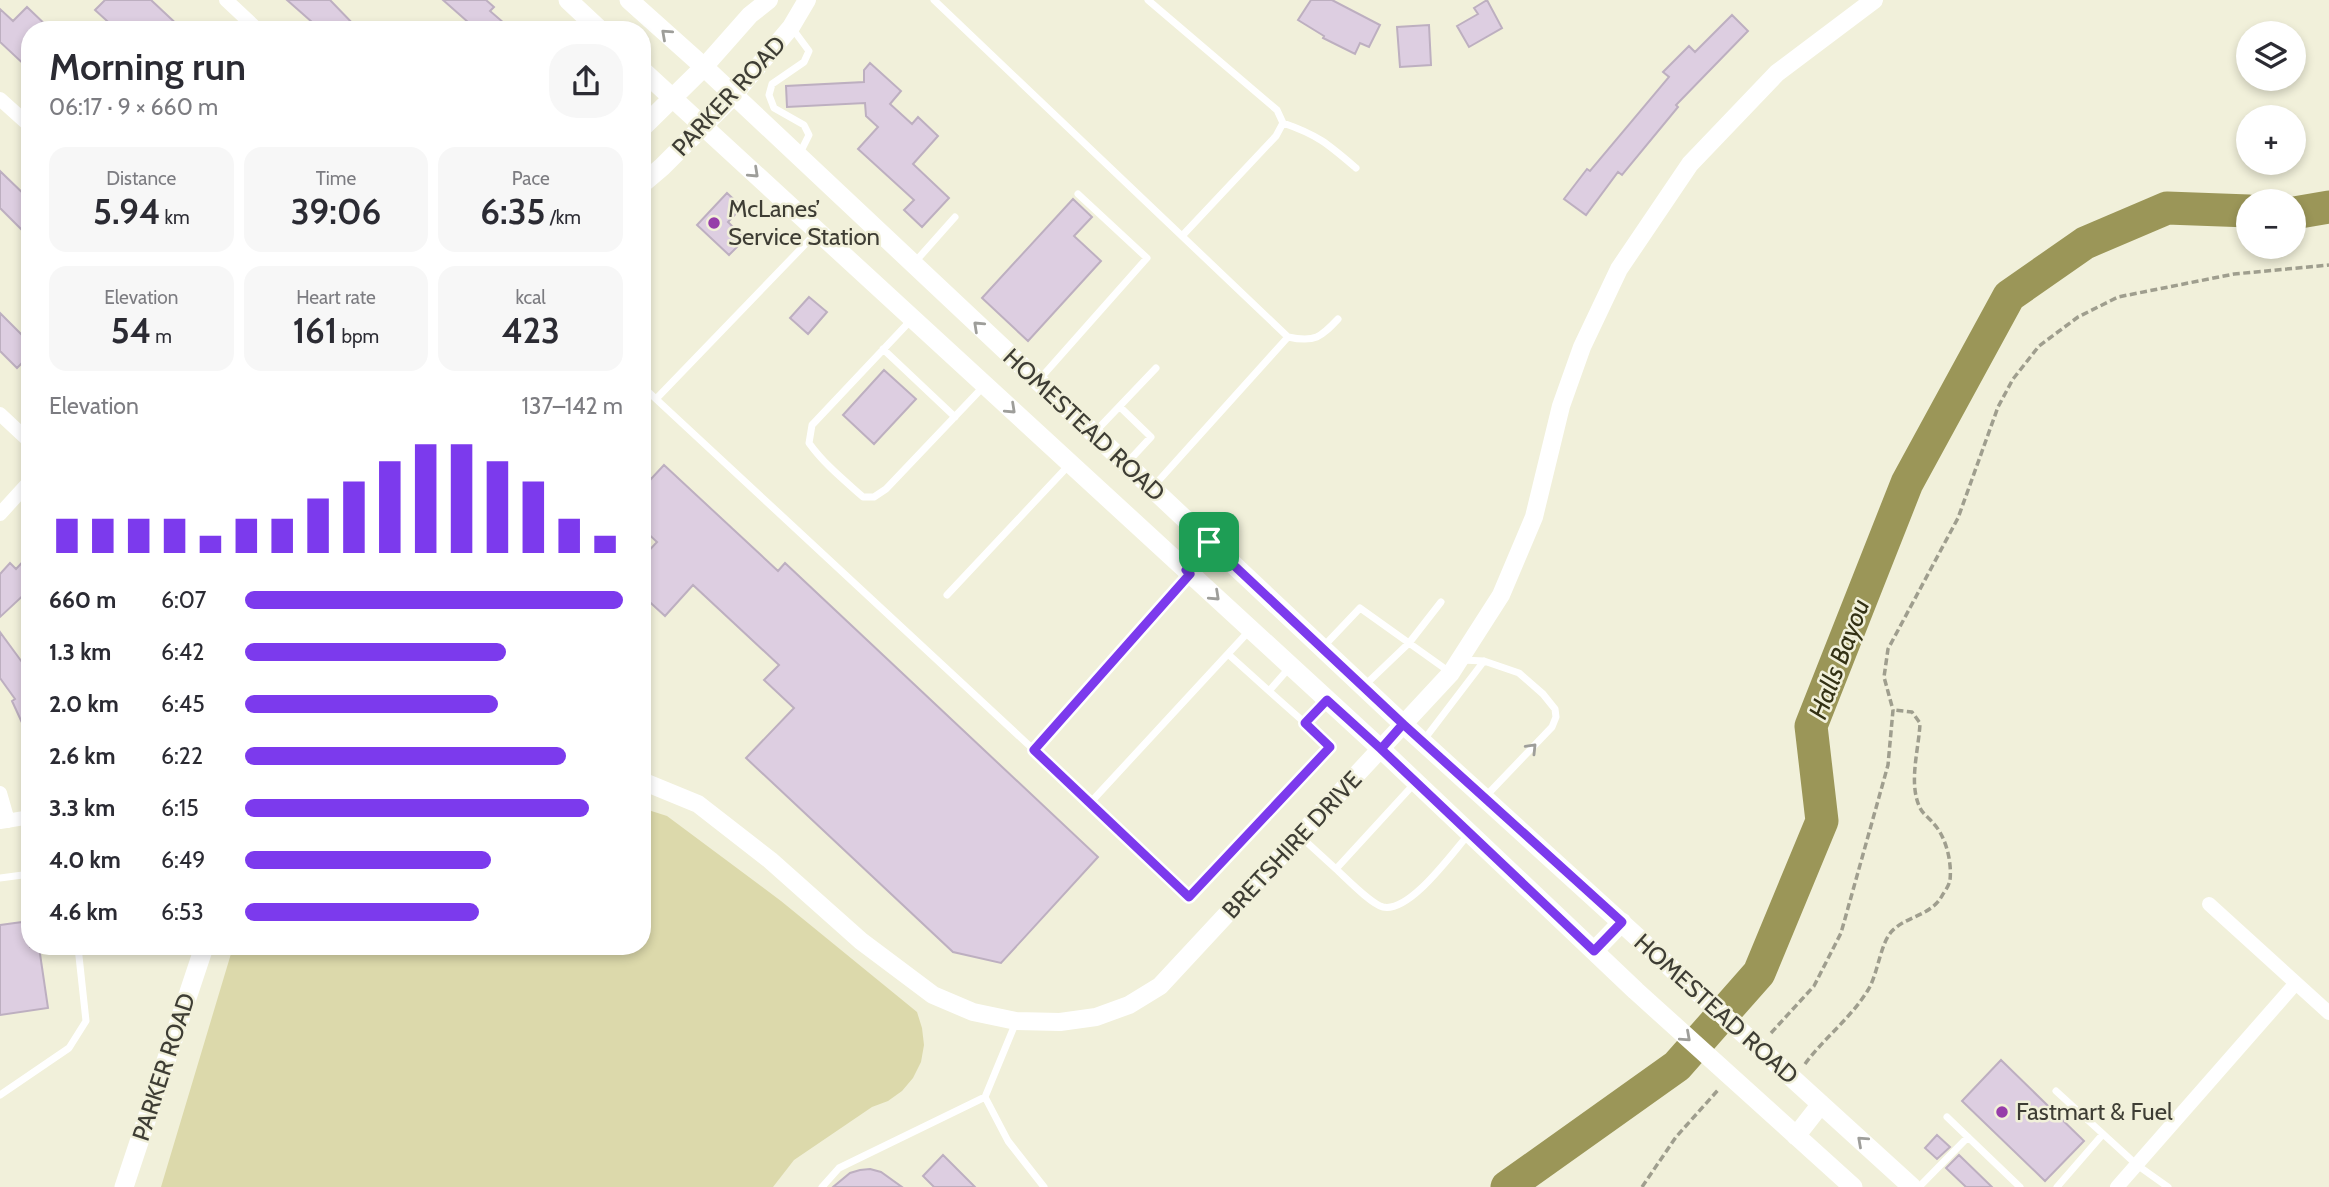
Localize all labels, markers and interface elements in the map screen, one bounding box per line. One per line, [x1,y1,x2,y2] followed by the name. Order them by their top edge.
[2236,21,2306,259] map controls
[2236,21,2306,91] button: layers
[661,29,674,42] one-way arrow
[666,30,792,162] street label: PARKER ROAD
[49,43,246,90] text: Morning run
[549,44,623,118] button: share
[49,93,218,121] text: 06:17 · 9 × 660 m
[2236,105,2306,175] button: +
[746,164,759,177] one-way arrow
[106,167,176,190] text: Distance
[316,167,356,190] text: Time
[512,167,550,190] text: Pace
[2236,189,2306,259] button: −
[93,190,160,233] text: 5.94
[291,190,381,233] text: 39:06
[480,190,545,233] text: 6:35
[728,194,880,251] place label: McLanes’ Service Station
[160,206,190,229] text: km
[545,206,581,229] text: /km
[706,215,722,231] marker: McLanes’ Service Station
[104,286,178,309] text: Elevation
[296,286,376,309] text: Heart rate
[516,286,546,309] text: kcal
[111,309,151,352] text: 54
[293,309,337,352] text: 161
[501,309,560,352] text: 423
[973,321,986,334] one-way arrow
[151,325,172,348] text: m
[337,325,379,348] text: bpm
[997,342,1171,507] street label: HOMESTEAD ROAD
[49,392,139,420] text: Elevation
[522,392,623,420] text: 137–142 m
[1003,401,1016,414] one-way arrow
[1179,512,1239,572] pin
[1190,523,1228,561] icon: arrive
[49,586,116,614] text: 660 m
[161,586,206,614] text: 6:07
[1207,588,1220,601] one-way arrow
[1802,594,1877,723] water label: Halls Bayou
[49,638,111,666] text: 1.3 km
[161,638,204,666] text: 6:42
[49,690,119,718] text: 2.0 km
[161,690,205,718] text: 6:45
[49,742,116,770] text: 2.6 km
[161,742,203,770] text: 6:22
[1523,743,1536,756] one-way arrow
[1216,765,1367,924] street label: BRETSHIRE DRIVE
[49,794,115,822] text: 3.3 km
[161,794,199,822] text: 6:15
[49,846,121,874] text: 4.0 km
[161,846,205,874] text: 6:49
[49,898,118,926] text: 4.6 km
[161,898,204,926] text: 6:53
[1628,927,1804,1090] street label: HOMESTEAD ROAD
[126,989,201,1144] street label: PARKER ROAD
[1678,1029,1691,1041] one-way arrow
[2016,1097,2173,1126] place label: Fastmart & Fuel
[1994,1104,2010,1120] marker: Fastmart & Fuel
[1857,1137,1870,1149] one-way arrow

